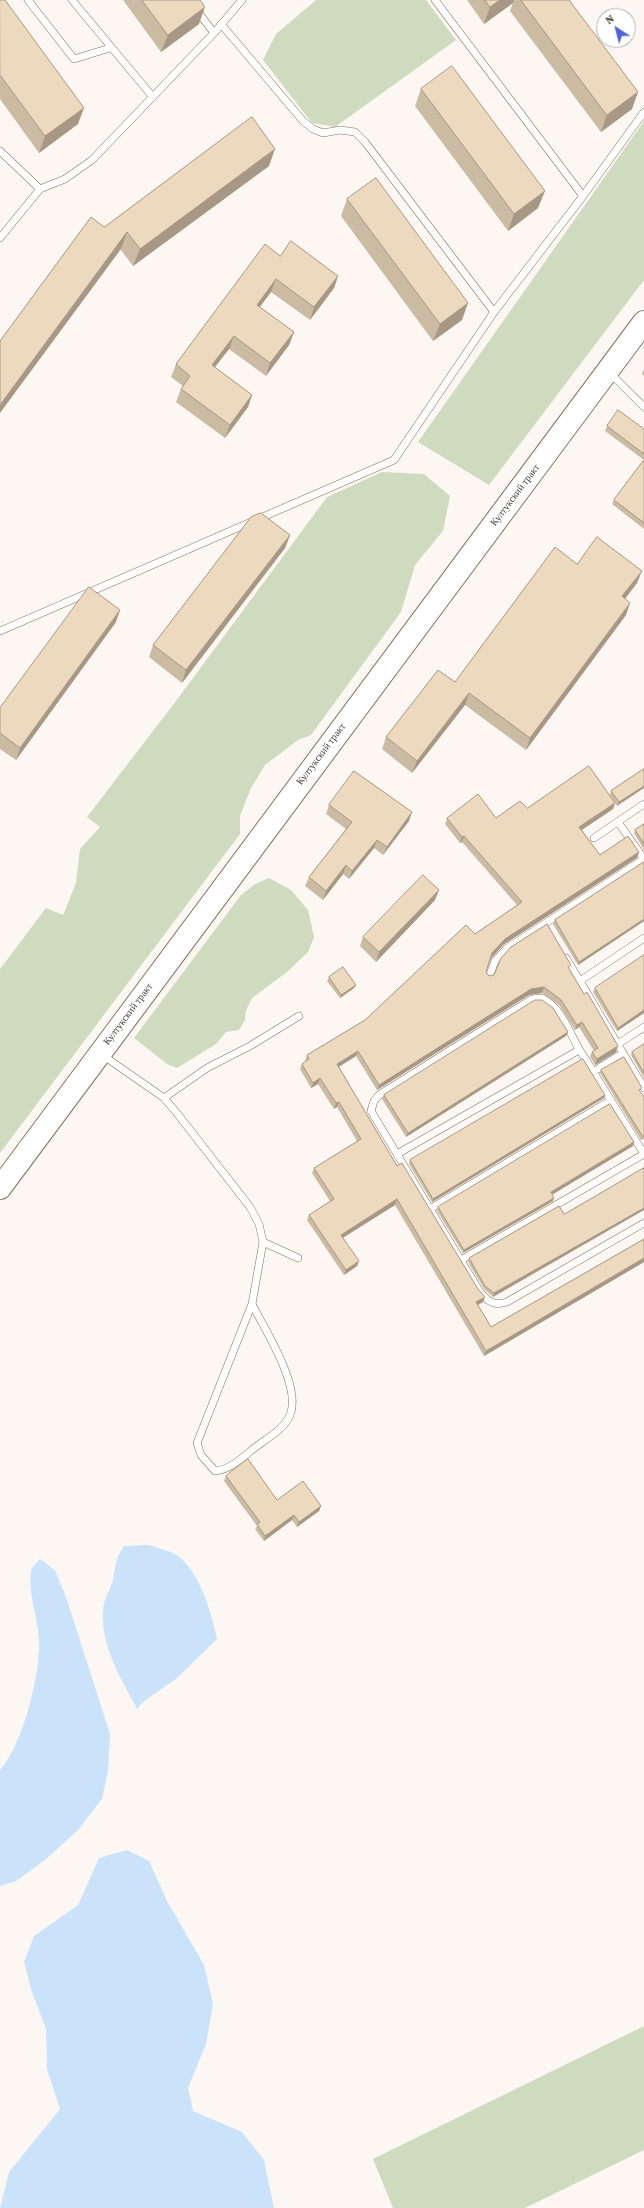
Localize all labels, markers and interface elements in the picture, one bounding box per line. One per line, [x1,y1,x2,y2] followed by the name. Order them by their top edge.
[596,8,636,48] north arrow
[603,12,616,26] text: N
[488,462,542,528] street label: Култукский тракт
[294,721,348,787] street label: Култукский тракт
[101,981,155,1047] street label: Култукский тракт

